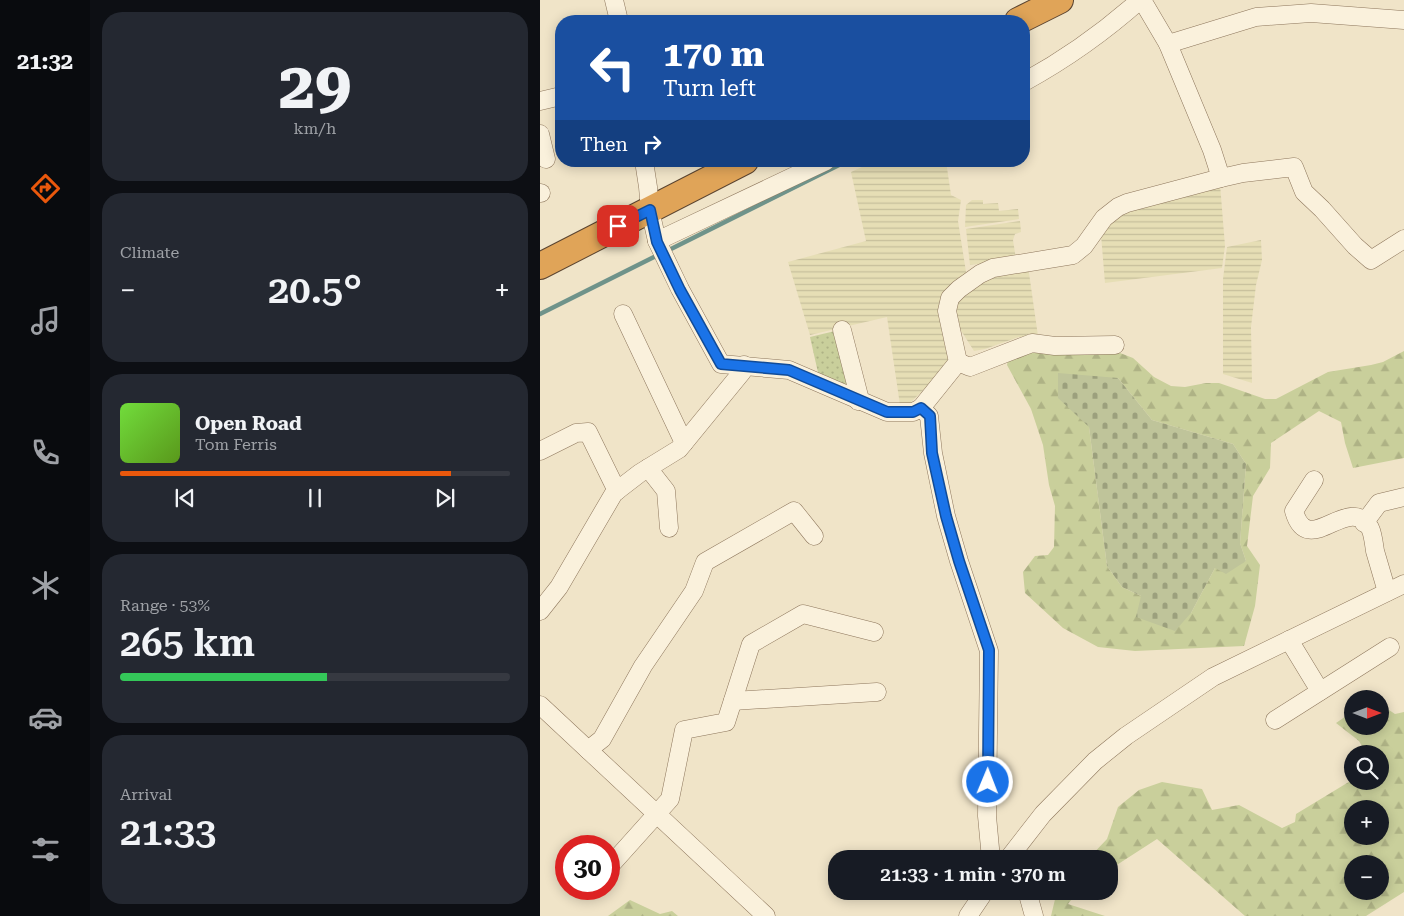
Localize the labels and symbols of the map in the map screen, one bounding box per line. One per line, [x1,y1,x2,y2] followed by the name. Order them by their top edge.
[597,205,639,247] pin
[1344,690,1389,735] north arrow
[961,755,1013,807] position arrow
[555,835,620,900] speed limit sign: 30

